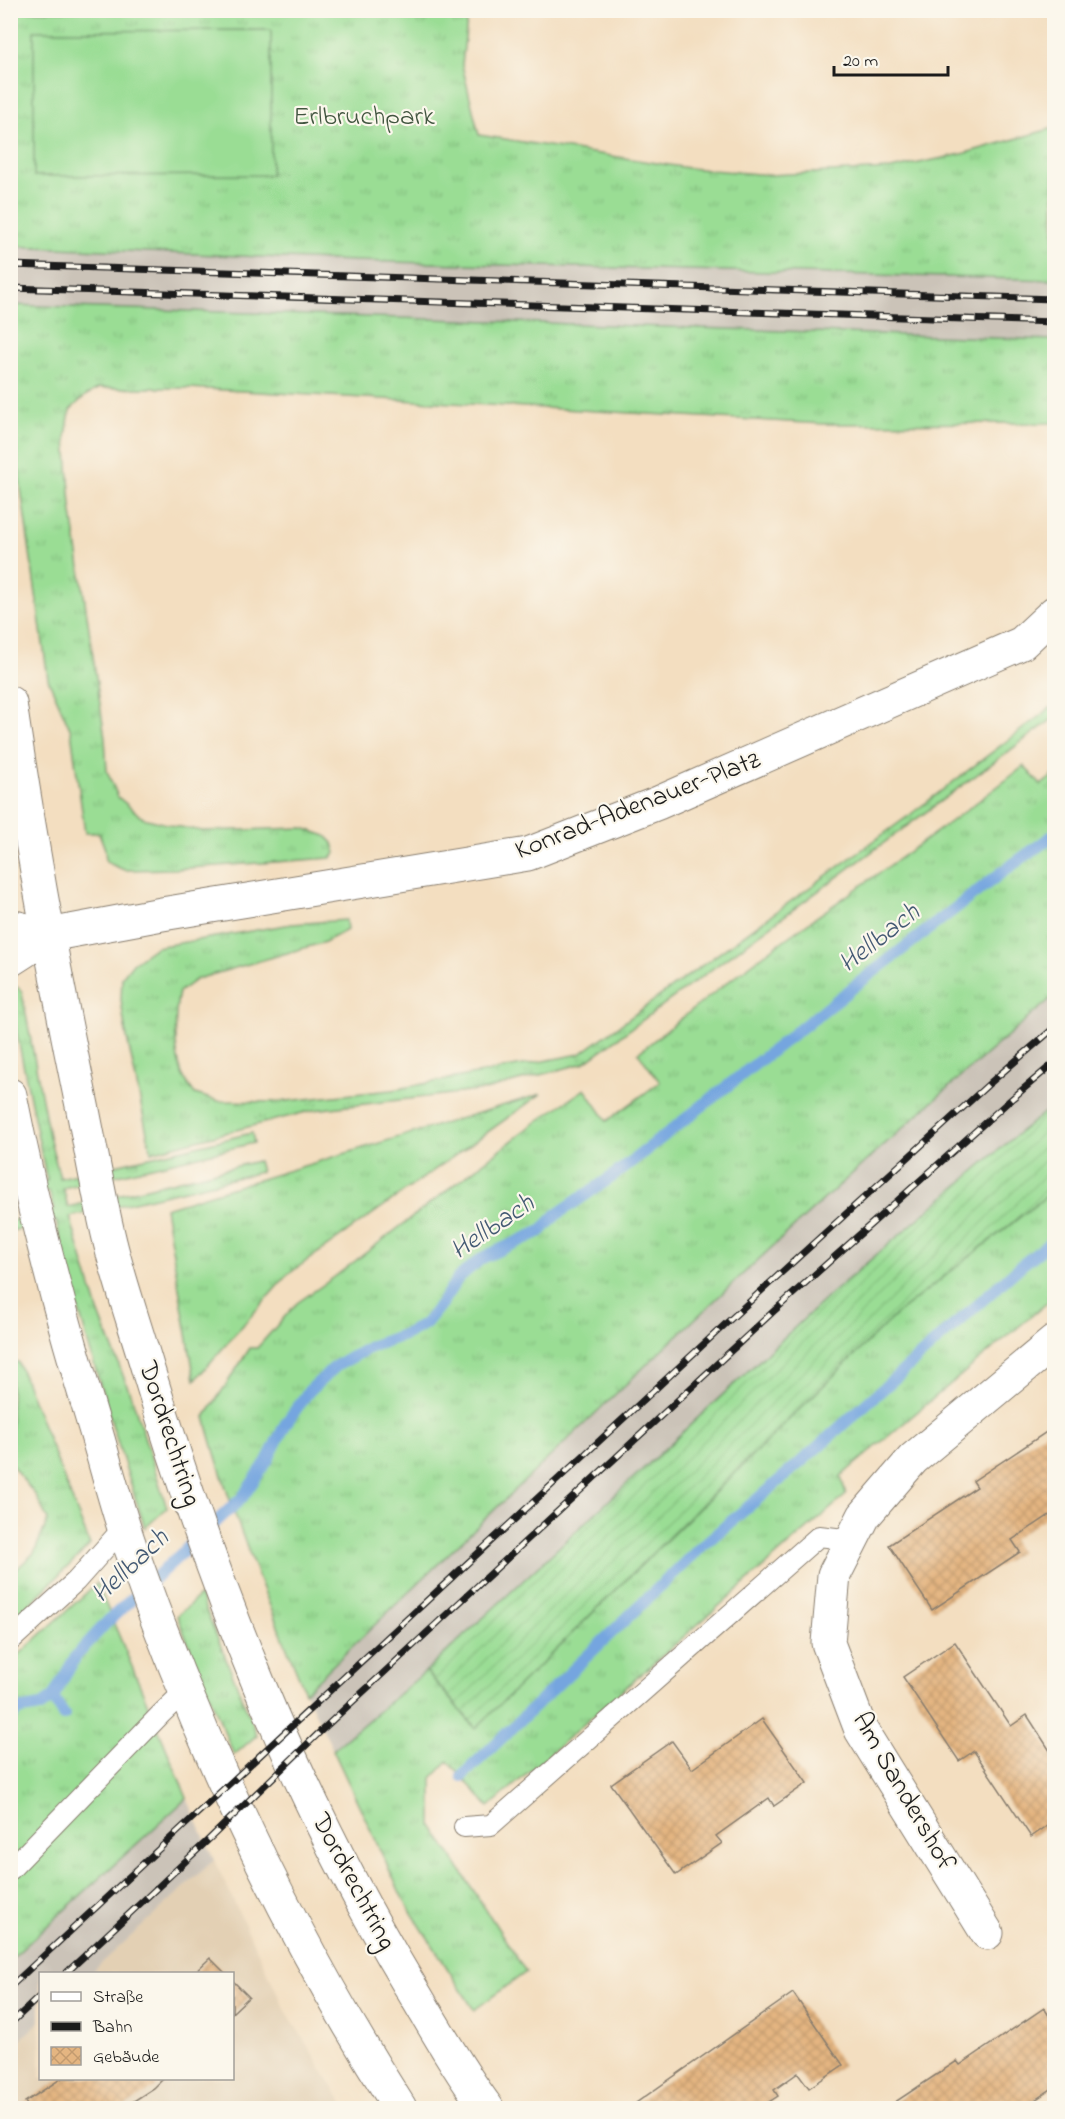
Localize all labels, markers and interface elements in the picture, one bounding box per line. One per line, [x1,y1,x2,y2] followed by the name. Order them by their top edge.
[834,39,948,77] scale bar
[843,49,878,75] text: 20 m
[293,98,435,137] park label: Erlbruchpark
[510,741,767,871] street label: Konrad-Adenauer-Platz
[830,894,930,984] water label: Hellbach
[443,1184,544,1271] water label: Hellbach
[127,1355,211,1512] street label: Dordrechtring
[83,1520,180,1614] water label: Hellbach
[842,1705,965,1879] street label: Am Sandershof
[300,1806,406,1958] street label: Dordrechtring
[39,1972,234,2080] legend
[93,1985,144,2011] text: Straße
[92,2015,132,2041] text: Bahn
[93,2045,160,2071] text: Gebäude

